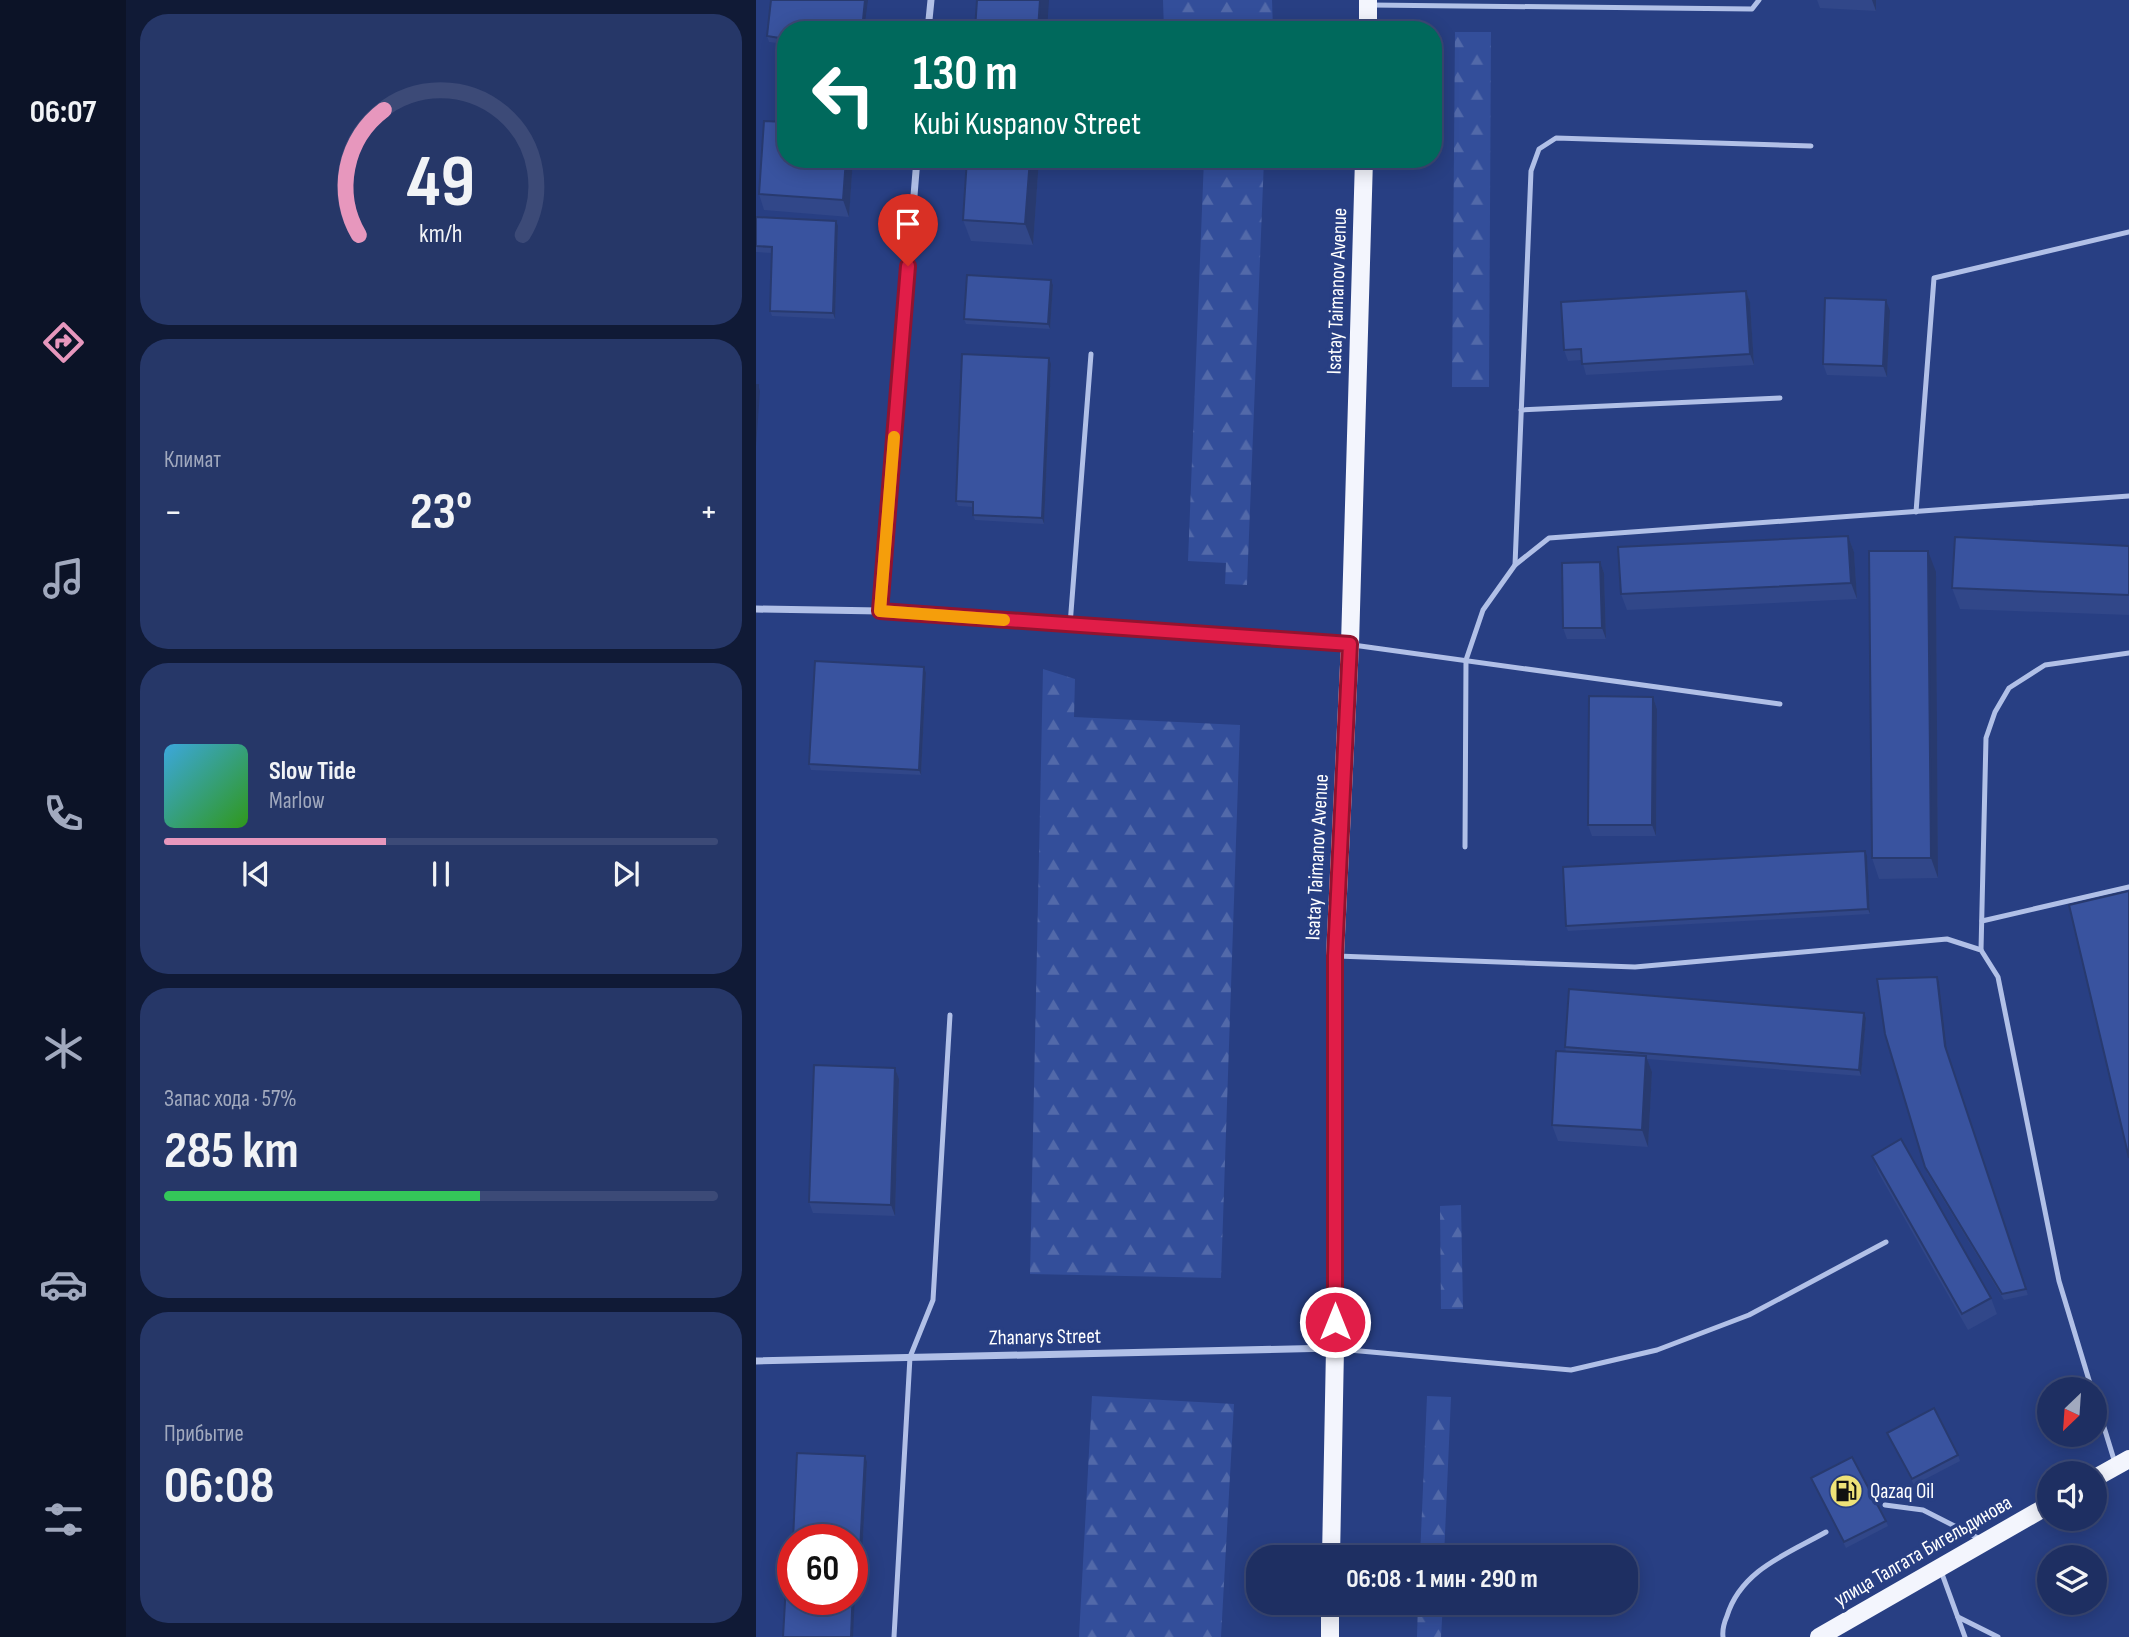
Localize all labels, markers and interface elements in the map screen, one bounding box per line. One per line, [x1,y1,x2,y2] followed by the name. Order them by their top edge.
[913,45,1018,104] text: 130 m
[798,49,889,140] icon: left
[30,93,96,132] text: 06:07
[913,105,1141,144] text: Kubi Kuspanov Street
[407,140,475,228] text: 49
[878,194,938,266] pin
[889,205,927,243] icon: arrive
[1322,207,1352,375] street label: Isatay Taimanov Avenue
[419,219,463,250] text: km/h
[39,318,88,367] icon: directions
[164,446,221,474] text: Климат
[410,481,472,544] text: 23°
[164,490,183,535] text: −
[699,490,718,535] text: +
[39,554,88,603] icon: music
[269,756,356,787] text: Slow Tide
[1300,773,1334,941] street label: Isatay Taimanov Avenue
[269,787,325,815] text: Marlow
[39,789,88,838] icon: phone
[237,855,275,893] icon: previous
[422,855,460,893] icon: pause
[607,855,645,893] icon: next
[39,1024,88,1073] icon: climate
[164,1085,297,1113] text: Запас хода · 57%
[164,1120,299,1183] text: 285 km
[39,1260,88,1309] icon: car
[1298,1285,1372,1359] position arrow
[989,1324,1101,1350] street label: Zhanarys Street
[2037,1377,2107,1447] north arrow
[2037,1377,2107,1615] map controls
[164,1420,244,1448] text: Прибытие
[164,1455,274,1518] text: 06:08
[2037,1461,2107,1531] button: sound
[1827,1472,1865,1510] fuel station icon: Qazaq Oil
[1870,1479,1934,1504] place label: Qazaq Oil
[1830,1490,2016,1612] street label: улица Талгата Бигельдинова
[39,1495,88,1544] icon: filters
[777,1524,868,1615] speed limit sign: 60
[2037,1545,2107,1615] button: layers
[1346,1564,1538,1595] text: 06:08 · 1 мин · 290 m

